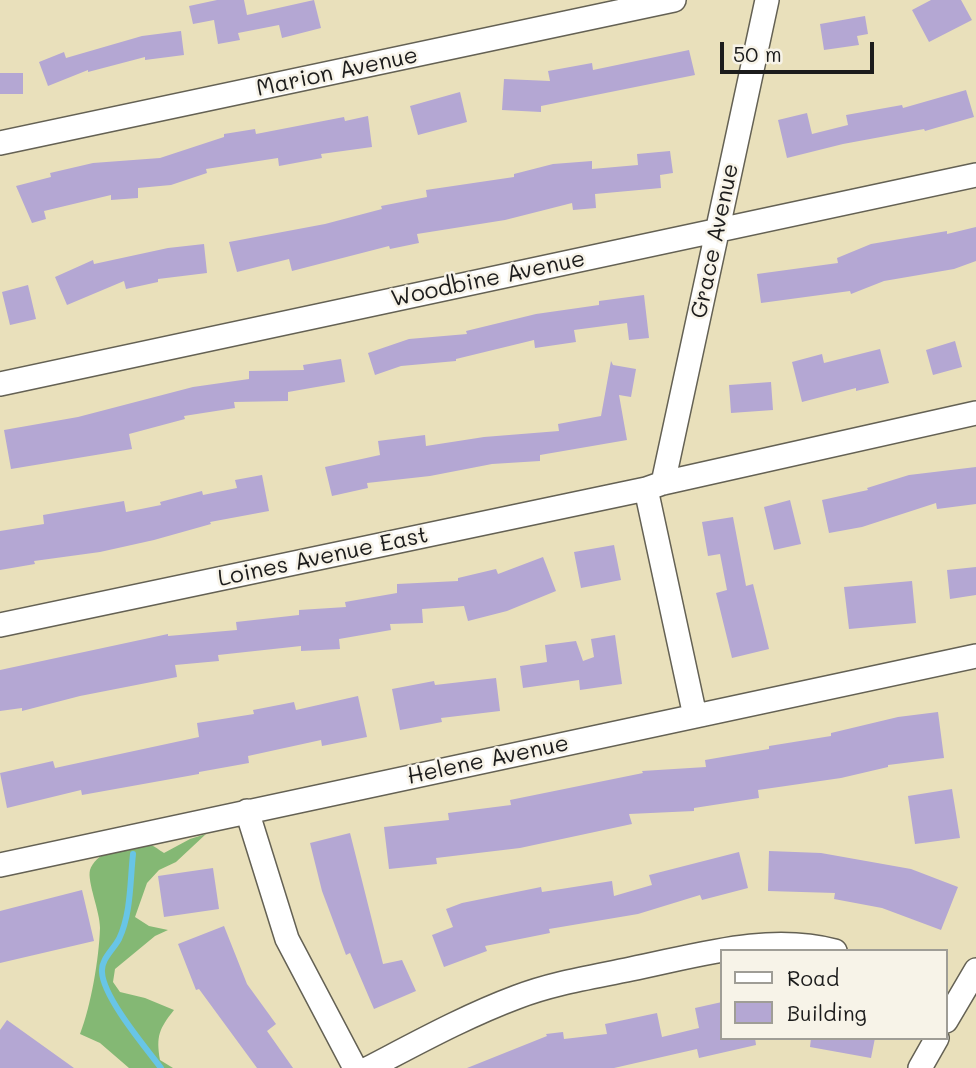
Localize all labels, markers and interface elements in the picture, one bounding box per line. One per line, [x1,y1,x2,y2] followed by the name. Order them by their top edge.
[724,28,878,72] scale bar
[733,40,782,67] text: 50 m
[254,41,420,103] street label: Marion Avenue
[685,161,745,321] street label: Grace Avenue
[388,245,588,313] street label: Woodbine Avenue
[215,521,431,593] street label: Loines Avenue East
[405,729,571,791] street label: Helene Avenue
[720,949,948,1040] legend
[787,964,839,991] text: Road
[787,999,867,1026] text: Building

